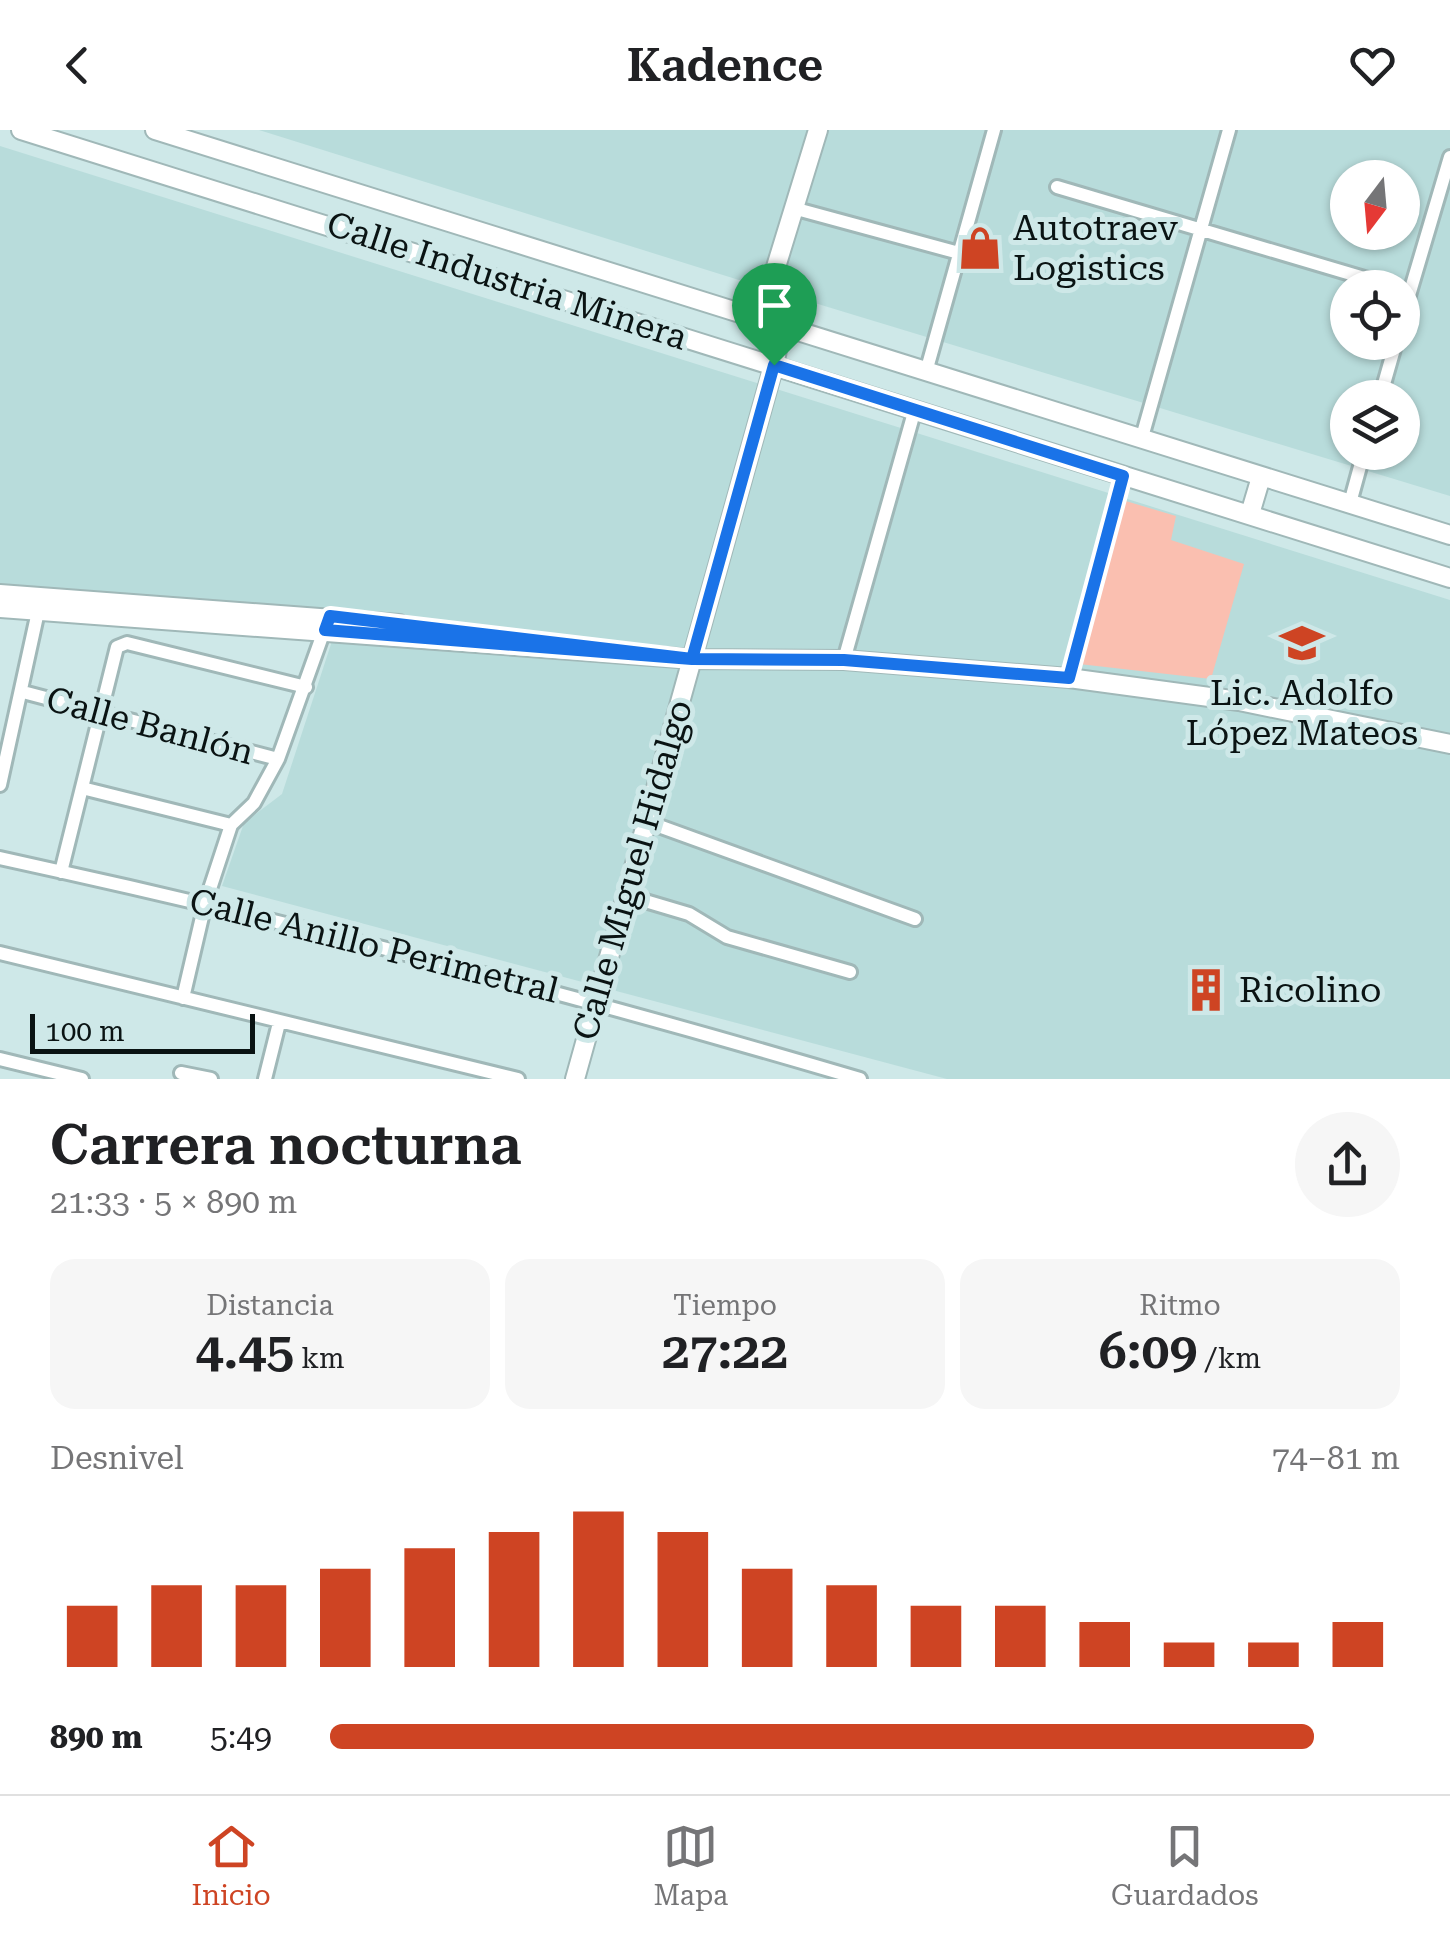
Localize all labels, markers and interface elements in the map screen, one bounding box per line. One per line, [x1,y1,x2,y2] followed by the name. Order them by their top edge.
[50,38,105,93] icon: back
[1345,38,1400,93] icon: heart
[627,39,823,92] text: Kadence
[1330,160,1420,250] north arrow
[1330,160,1420,470] map controls
[322,203,692,359] street label: Calle Industria Minera
[1013,208,1179,289] place label: Autotraev Logistics
[956,224,1004,272] shop icon: Autotraev Logistics
[732,263,817,366] pin
[1330,270,1420,360] button: locate
[747,278,802,333] icon: arrive
[1330,380,1420,470] button: layers
[1278,619,1326,667] school or university icon: Lic. Adolfo López Mateos
[1186,673,1418,754] place label: Lic. Adolfo López Mateos
[42,679,258,773] street label: Calle Banlón
[565,695,701,1045] street label: Calle Miguel Hidalgo
[185,880,563,1012] street label: Calle Anillo Perimetral
[1182,966,1230,1014] building icon: Ricolino
[1239,970,1382,1011] place label: Ricolino
[30,1009,255,1054] scale bar
[45,1015,125,1048] text: 100 m
[1295,1112,1400,1217] button: share
[50,1113,521,1177] text: Carrera nocturna
[50,1183,297,1221] text: 21:33 · 5 × 890 m
[206,1289,334,1322] text: Distancia
[673,1289,777,1322] text: Tiempo
[1139,1289,1221,1322] text: Ritmo
[195,1322,294,1380] text: 4.45
[662,1322,788,1380] text: 27:22
[1099,1322,1198,1380] text: 6:09
[294,1342,345,1375] text: km
[1198,1342,1261,1375] text: /km
[50,1439,184,1477] text: Desnivel
[1272,1439,1400,1477] text: 74–81 m
[50,1718,143,1756] text: 890 m
[210,1718,272,1756] text: 5:49
[191,1819,271,1912] tab: Inicio
[653,1819,728,1912] tab: Mapa
[1111,1819,1259,1912] tab: Guardados

